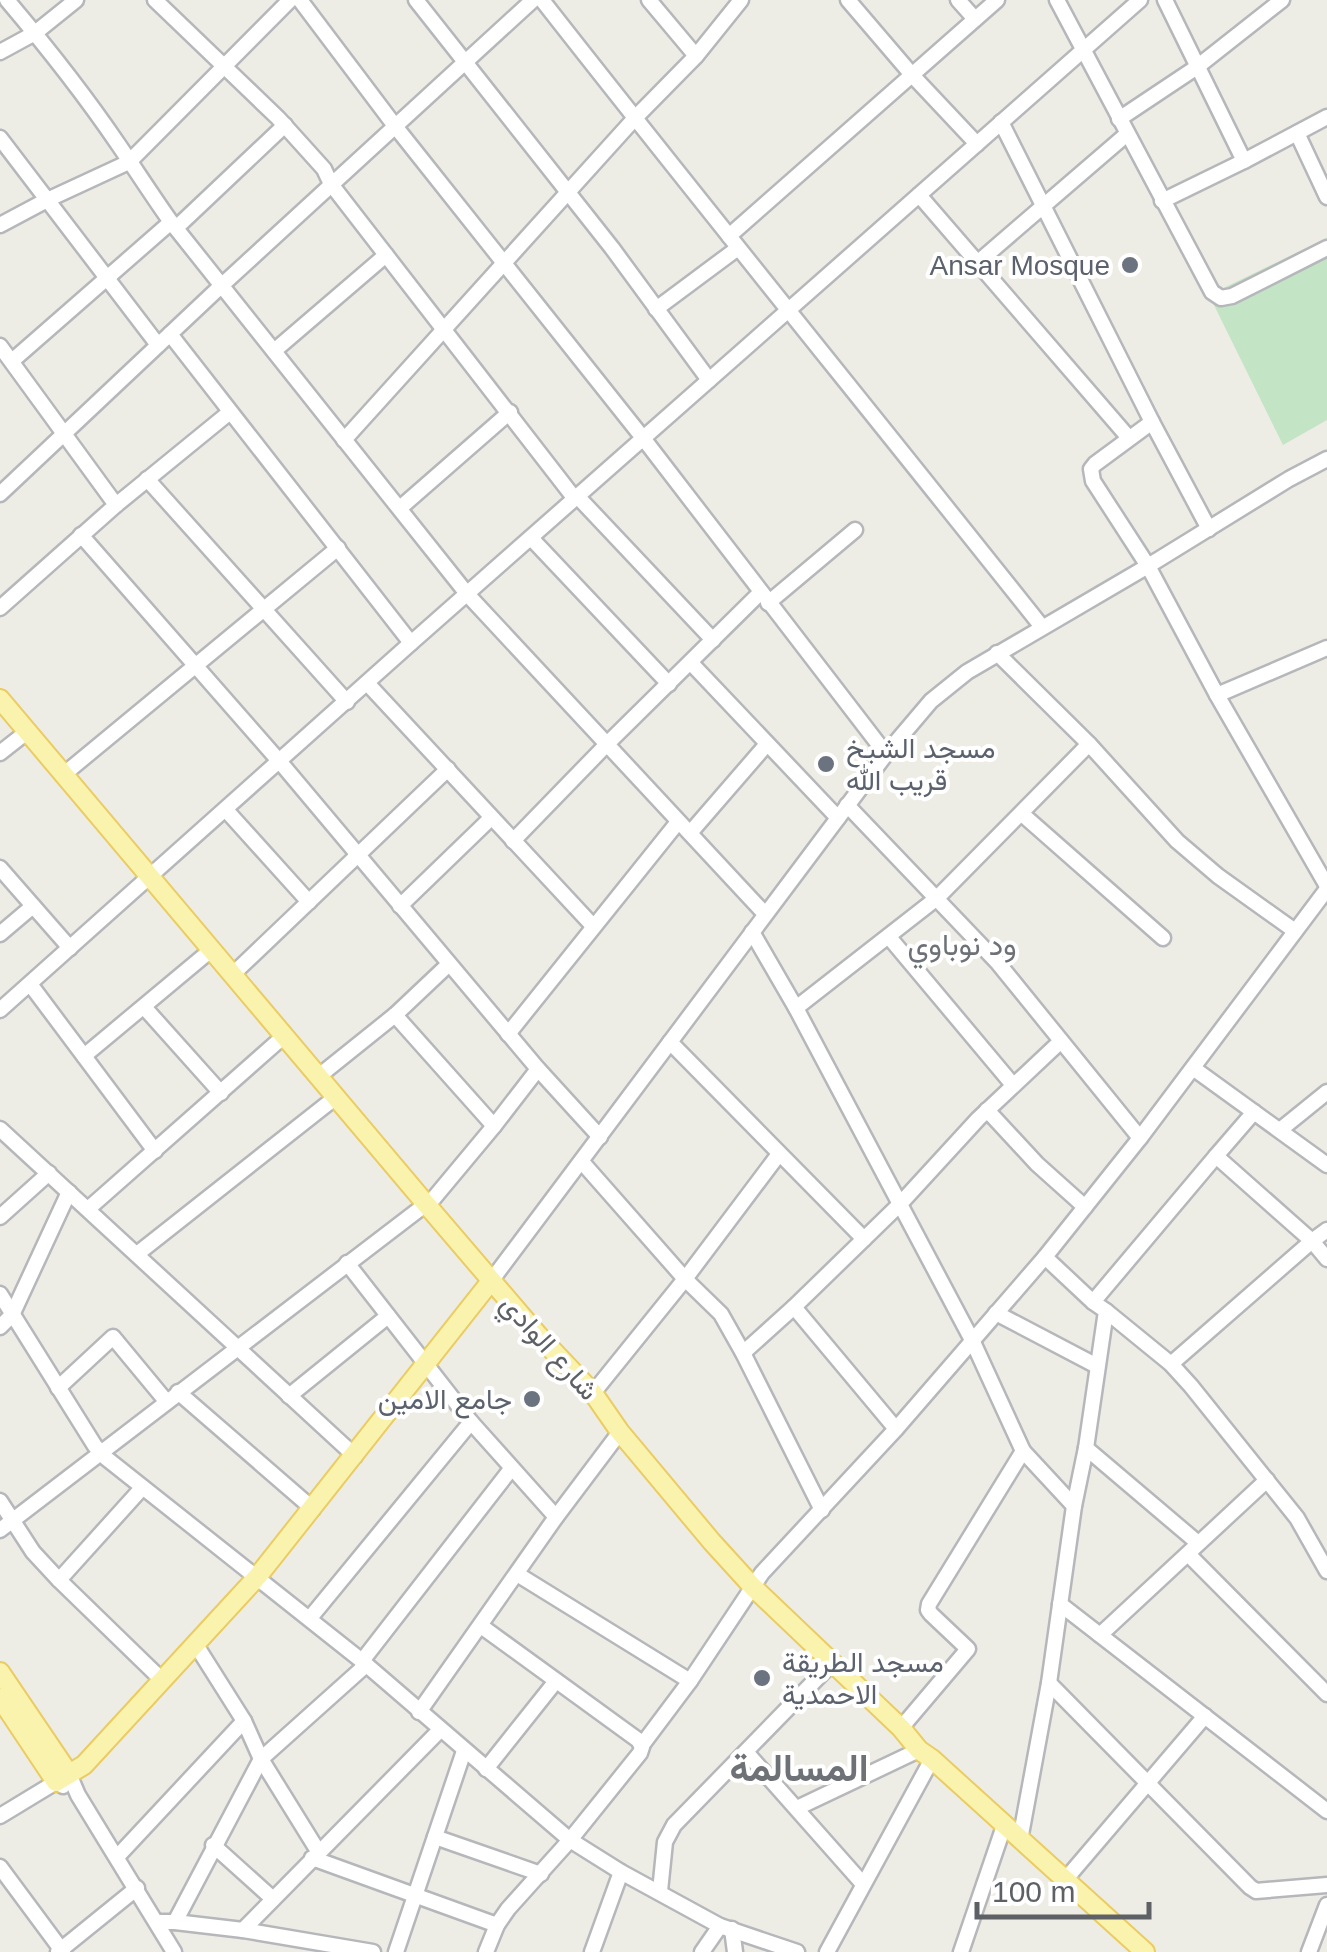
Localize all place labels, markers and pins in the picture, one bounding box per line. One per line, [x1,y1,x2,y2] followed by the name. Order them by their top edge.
[929,250,1110,281] place label: Ansar Mosque
[1119,254,1141,276] marker: Ansar Mosque
[846,733,995,798] place label: مسجد الشيخ قريب الله
[815,753,837,775] marker: مسجد الشيخ قريب الله
[378,1384,512,1419] place label: جامع الامين
[521,1388,543,1410] marker: جامع الامين
[782,1647,944,1710] place label: مسجد الطريقة الاحمدية
[751,1667,773,1689] marker: مسجد الطريقة الاحمدية

